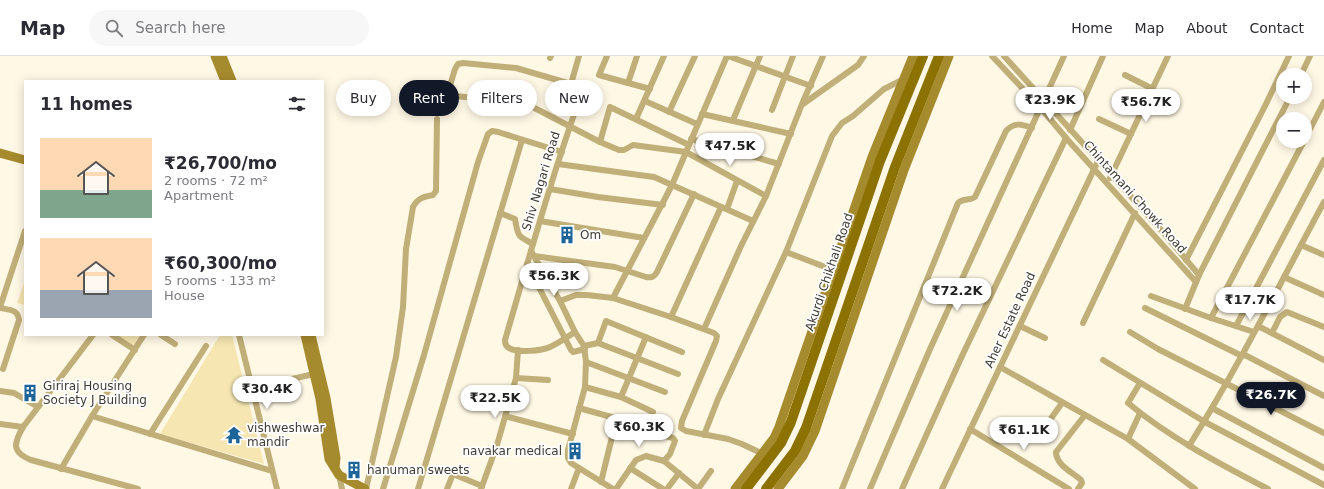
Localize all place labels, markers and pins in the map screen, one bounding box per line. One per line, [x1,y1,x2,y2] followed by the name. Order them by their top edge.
[1017,87,1083,121] pin: ₹23.9K
[1113,89,1179,123] pin: ₹56.7K
[697,133,763,167] pin: ₹47.5K
[557,225,577,245] building icon: Om
[580,228,601,242] place label: Om
[521,263,587,297] pin: ₹56.3K
[924,278,990,312] pin: ₹72.2K
[1217,287,1283,321] pin: ₹17.7K
[234,376,300,410] pin: ₹30.4K
[43,379,147,407] place label: Giriraj Housing Society J Building
[1238,382,1304,416] pin: ₹26.7K
[20,383,40,403] building icon: Giriraj Housing Society J Building
[462,385,528,419] pin: ₹22.5K
[606,414,672,448] pin: ₹60.3K
[991,417,1057,451] pin: ₹61.1K
[247,421,325,449] place label: vishweshwar mandir
[224,425,244,445] temple icon: vishweshwar mandir
[565,441,585,461] building icon: navakar medical
[462,444,562,458] place label: navakar medical
[344,460,364,480] building icon: hanuman sweets
[367,463,469,477] place label: hanuman sweets

